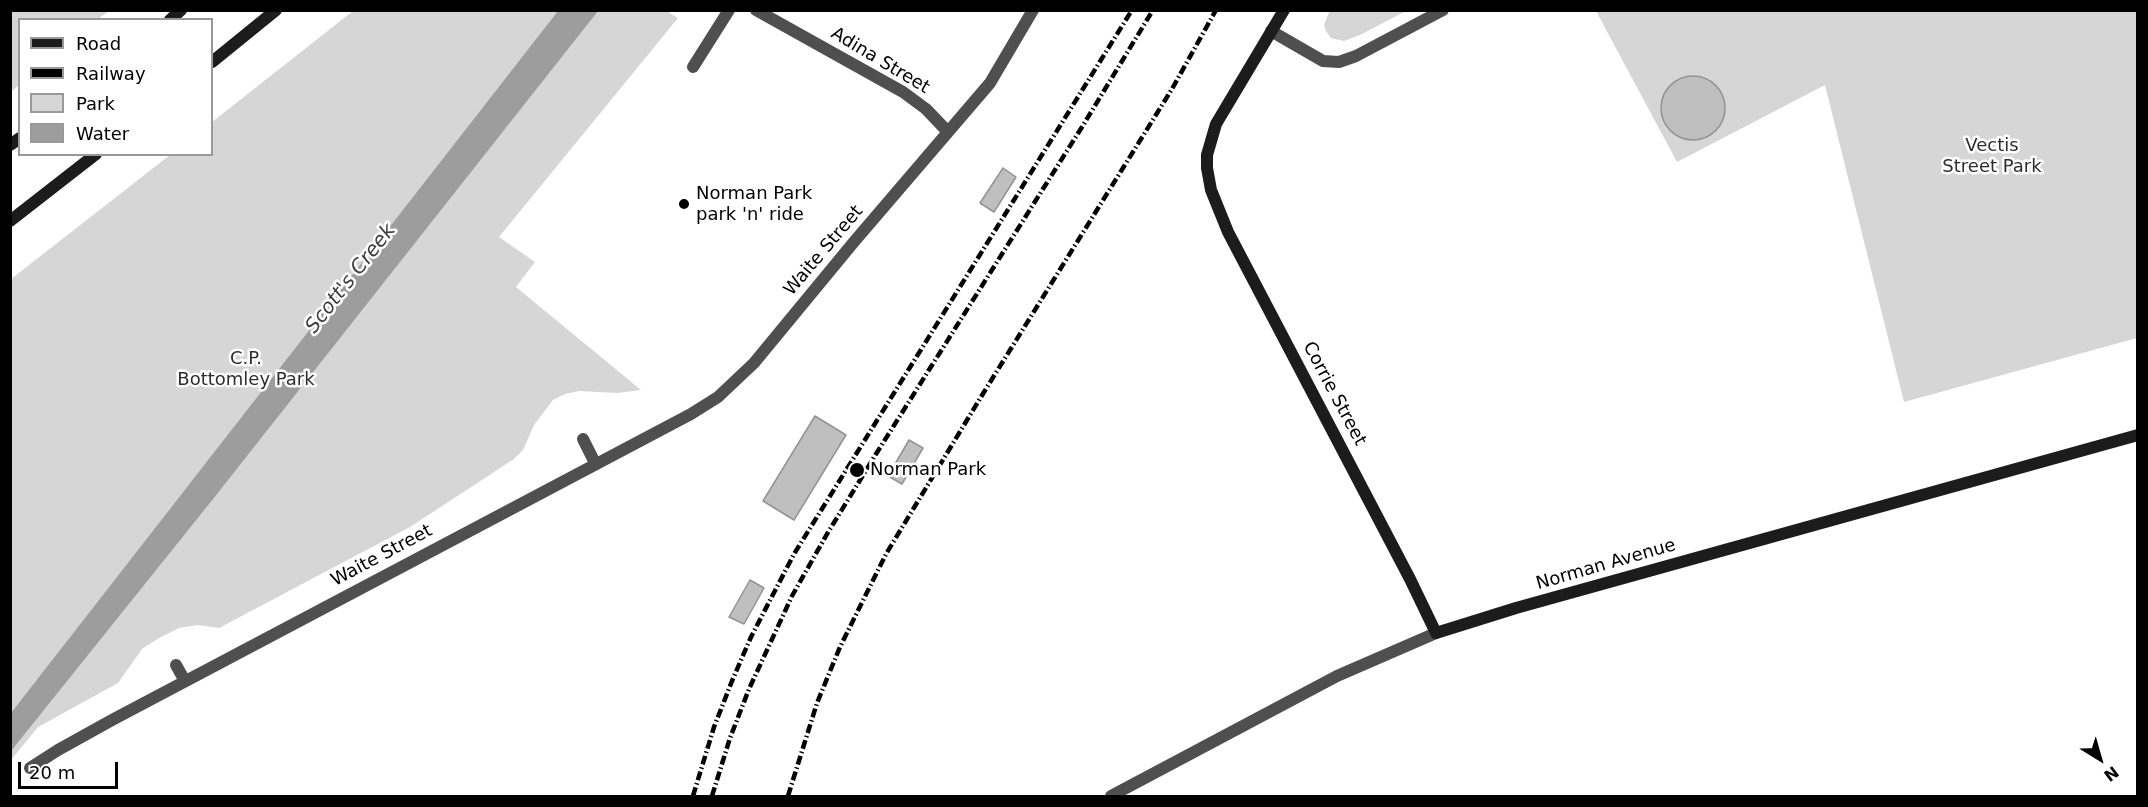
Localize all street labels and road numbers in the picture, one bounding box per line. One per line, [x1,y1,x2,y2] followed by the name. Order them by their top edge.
[827,23,933,99] street label: Adina Street
[780,201,868,301] street label: Waite Street
[1298,338,1370,450] street label: Corrie Street
[328,520,436,592] street label: Waite Street
[1534,535,1678,595] street label: Norman Avenue

